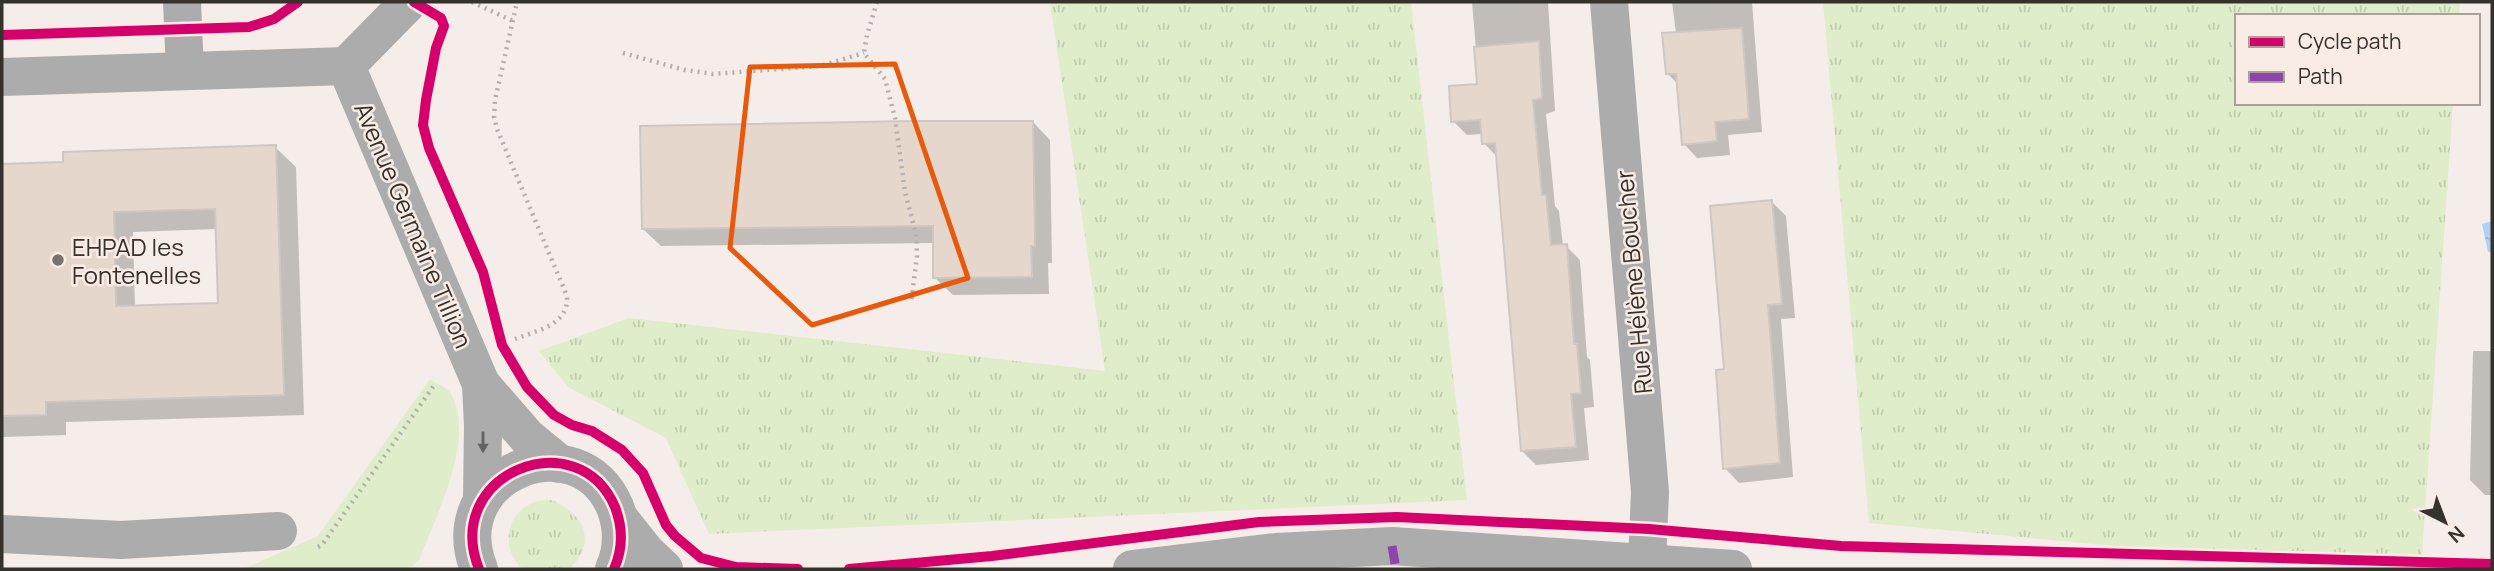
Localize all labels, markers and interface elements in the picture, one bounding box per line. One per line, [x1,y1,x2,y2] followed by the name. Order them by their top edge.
[2235,14,2480,105] legend
[2298,27,2401,55] text: Cycle path
[2298,62,2343,90] text: Path
[347,97,481,353] street label: Avenue Germaine Tillion
[1607,168,1659,395] street label: Rue Hélène Boucher
[72,230,201,291] place label: EHPAD les Fontenelles
[50,252,66,268] marker: EHPAD les Fontenelles
[478,431,489,453] one-way arrow
[2410,487,2480,557] north arrow
[2443,520,2470,549] text: N

